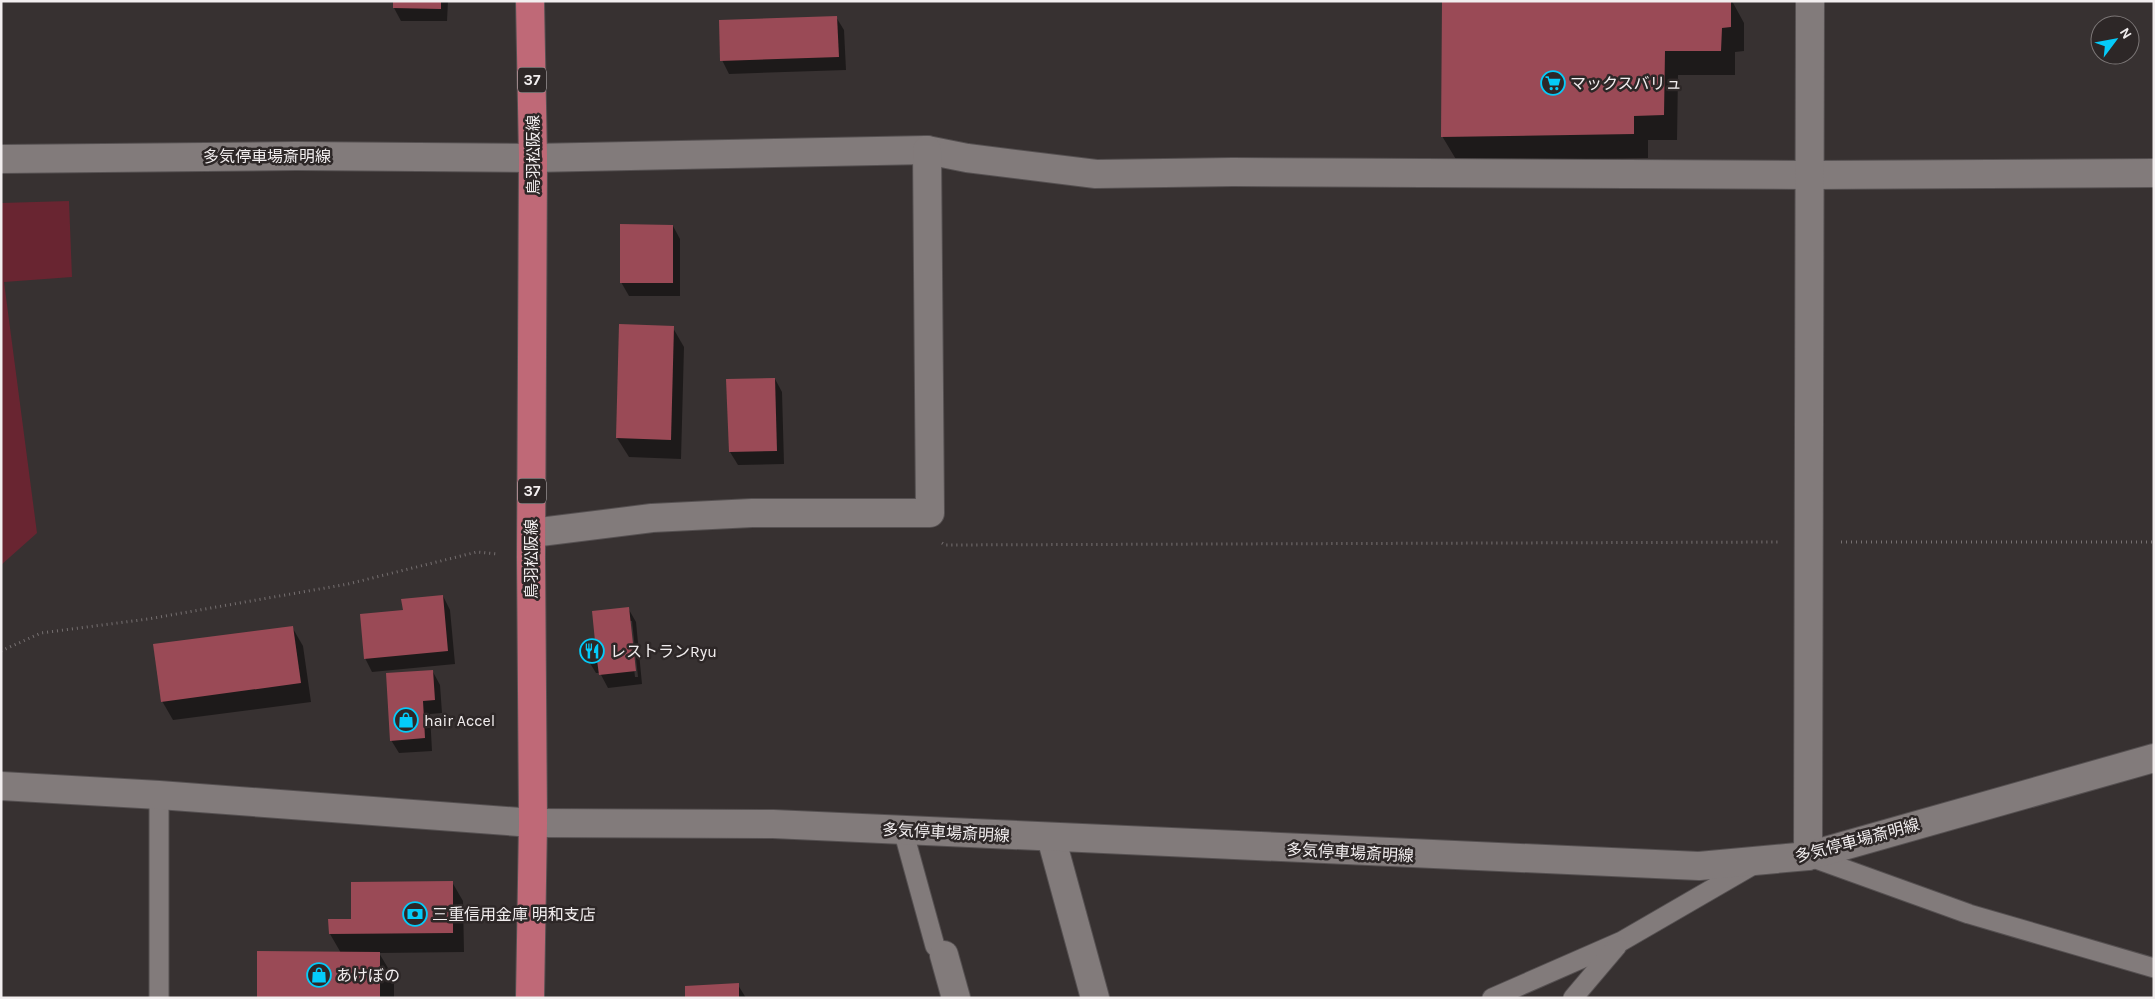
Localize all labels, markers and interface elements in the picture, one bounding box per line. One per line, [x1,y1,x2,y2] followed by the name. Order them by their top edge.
[2090,15,2140,65] north arrow
[2116,25,2135,42] text: N
[518,68,546,92] road number: 37
[1540,70,1566,96] supermarket icon: マックスバリュ
[1570,74,1682,93] place label: マックスバリュ
[524,115,543,195] street label: 鳥羽松阪線
[203,147,331,166] street label: 多気停車場斎明線
[518,478,546,504] road number: 37
[522,519,541,599] street label: 鳥羽松阪線
[579,638,605,664] restaurant icon: レストランRyu
[610,642,717,661] place label: レストランRyu
[393,707,419,733] shop icon: hair Accel
[424,711,495,730] place label: hair Accel
[1793,815,1921,866] street label: 多気停車場斎明線
[882,820,1010,845] street label: 多気停車場斎明線
[1286,840,1414,865] street label: 多気停車場斎明線
[402,901,428,927] bank icon: 三重信用金庫 明和支店
[432,905,596,924] place label: 三重信用金庫 明和支店
[306,962,332,988] shop icon: あけぼの
[336,966,400,985] place label: あけぼの

